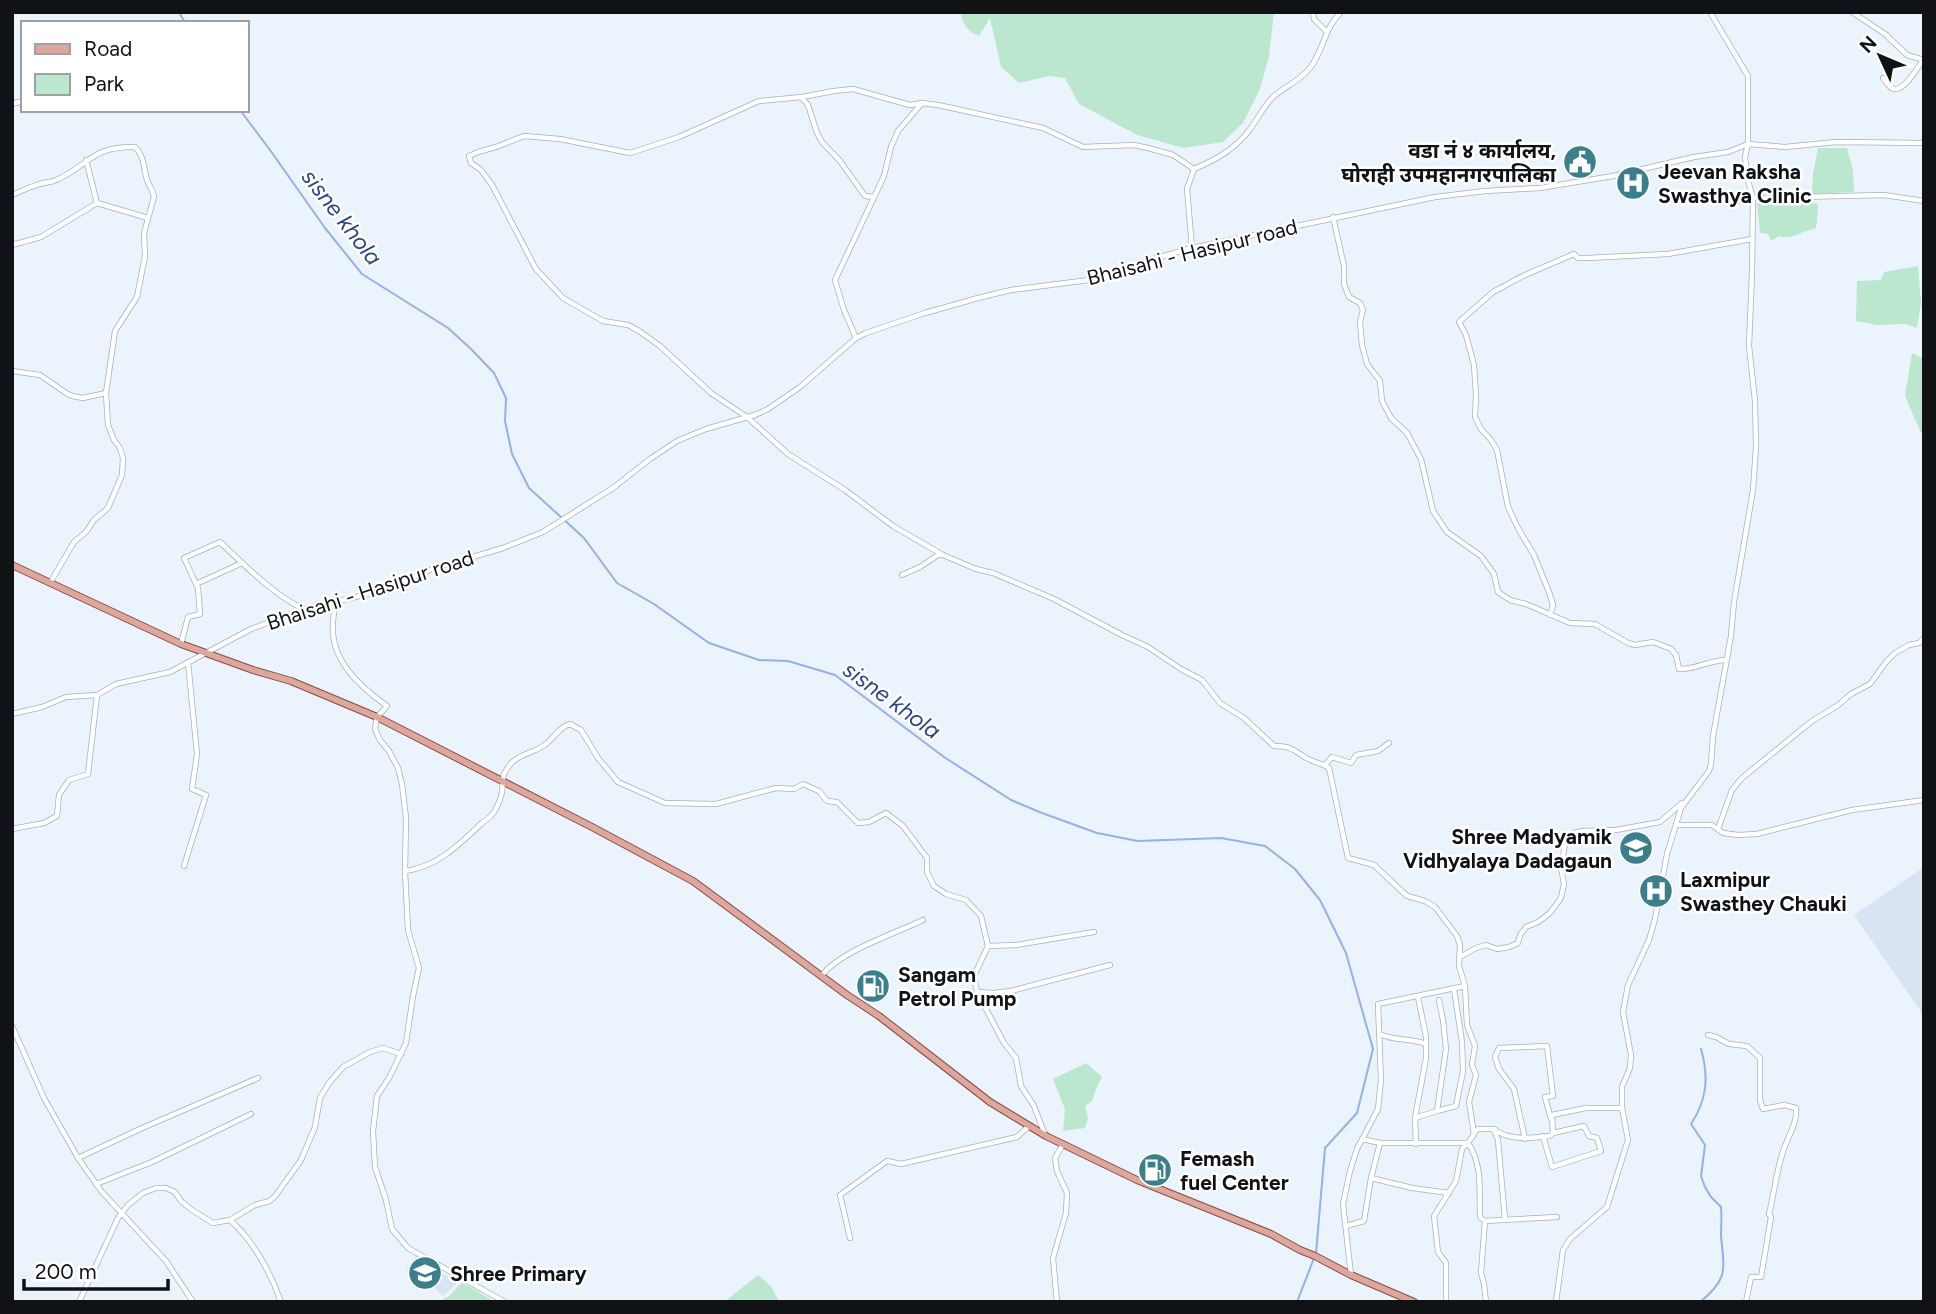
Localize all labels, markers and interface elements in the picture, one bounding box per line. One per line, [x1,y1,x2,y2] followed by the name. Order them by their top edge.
[21,21,248,112] legend
[1845,21,1915,91] north arrow
[1855,31,1882,58] text: N
[84,36,132,61] text: Road
[84,71,125,96] text: Park
[1341,138,1557,187] place label: वडा नं ४ कार्यालय, घोराही उपमहानगरपालिका
[1561,143,1599,181] public building icon: वडा नं ४ कार्यालय, घोराही उपमहानगरपालिका
[1658,159,1812,208] place label: Jeevan Raksha Swasthya Clinic
[296,163,388,271] water label: sisne khola
[1614,164,1652,202] hospital icon: Jeevan Raksha Swasthya Clinic
[1084,214,1300,290] street label: Bhaisahi - Hasipur road
[263,545,477,635] street label: Bhaisahi - Hasipur road
[838,655,946,745] water label: sisne khola
[1403,824,1613,873] place label: Shree Madyamik Vidhyalaya Dadagaun
[1617,829,1655,867] school or university icon: Shree Madyamik Vidhyalaya Dadagaun
[1680,867,1847,916] place label: Laxmipur Swasthey Chauki
[1637,872,1675,910] hospital icon: Laxmipur Swasthey Chauki
[898,962,1016,1011] place label: Sangam Petrol Pump
[854,967,892,1005] fuel station icon: Sangam Petrol Pump
[1180,1146,1289,1195] place label: Femash fuel Center
[1136,1151,1174,1189] fuel station icon: Femash fuel Center
[24,1248,168,1292] scale bar
[406,1254,444,1292] school or university icon: Shree Primary
[35,1259,97,1284] text: 200 m
[450,1261,587,1286] place label: Shree Primary

